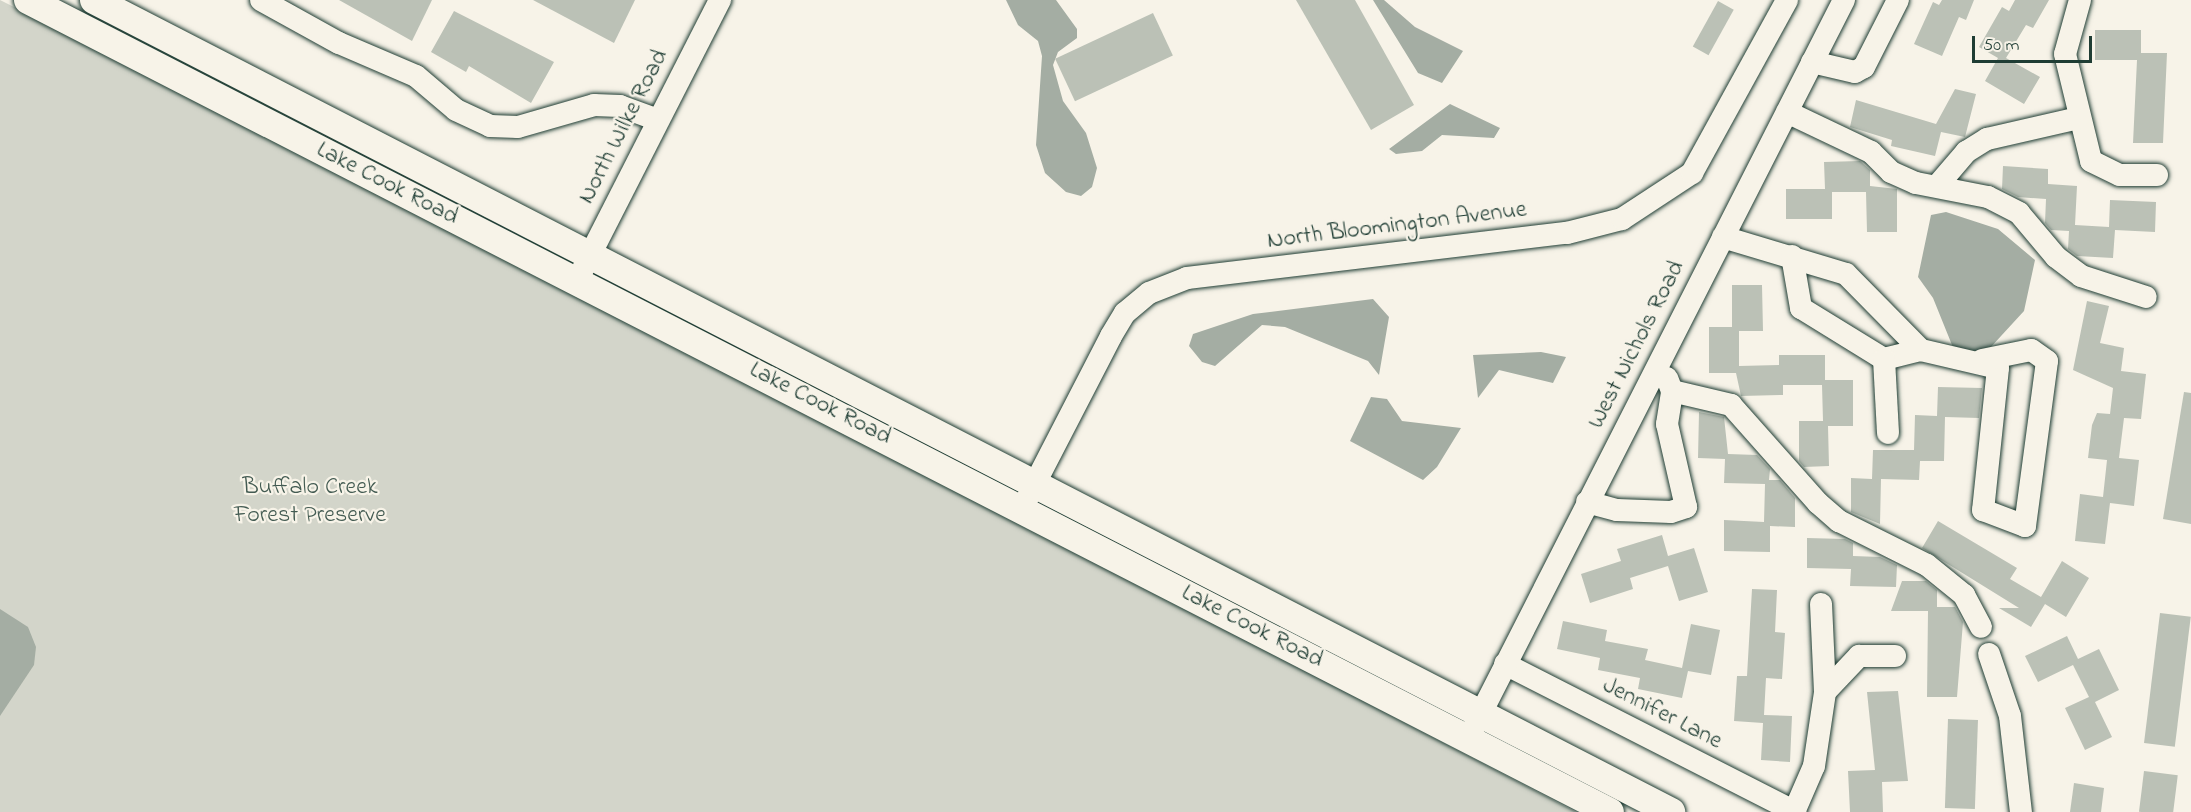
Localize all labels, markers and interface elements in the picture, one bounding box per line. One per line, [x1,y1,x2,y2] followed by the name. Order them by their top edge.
[1975,24,2095,62] scale bar
[1983,33,2020,59] text: 50 m
[573,45,675,209] street label: North Wilke Road
[311,136,463,232] street label: Lake Cook Road
[1266,196,1528,256] street label: North Bloomington Avenue
[1582,256,1692,434] street label: West Nichols Road
[744,356,896,452] street label: Lake Cook Road
[234,474,386,530] park label: Buffalo Creek Forest Preserve
[1176,579,1328,675] street label: Lake Cook Road
[1597,672,1727,756] street label: Jennifer Lane

